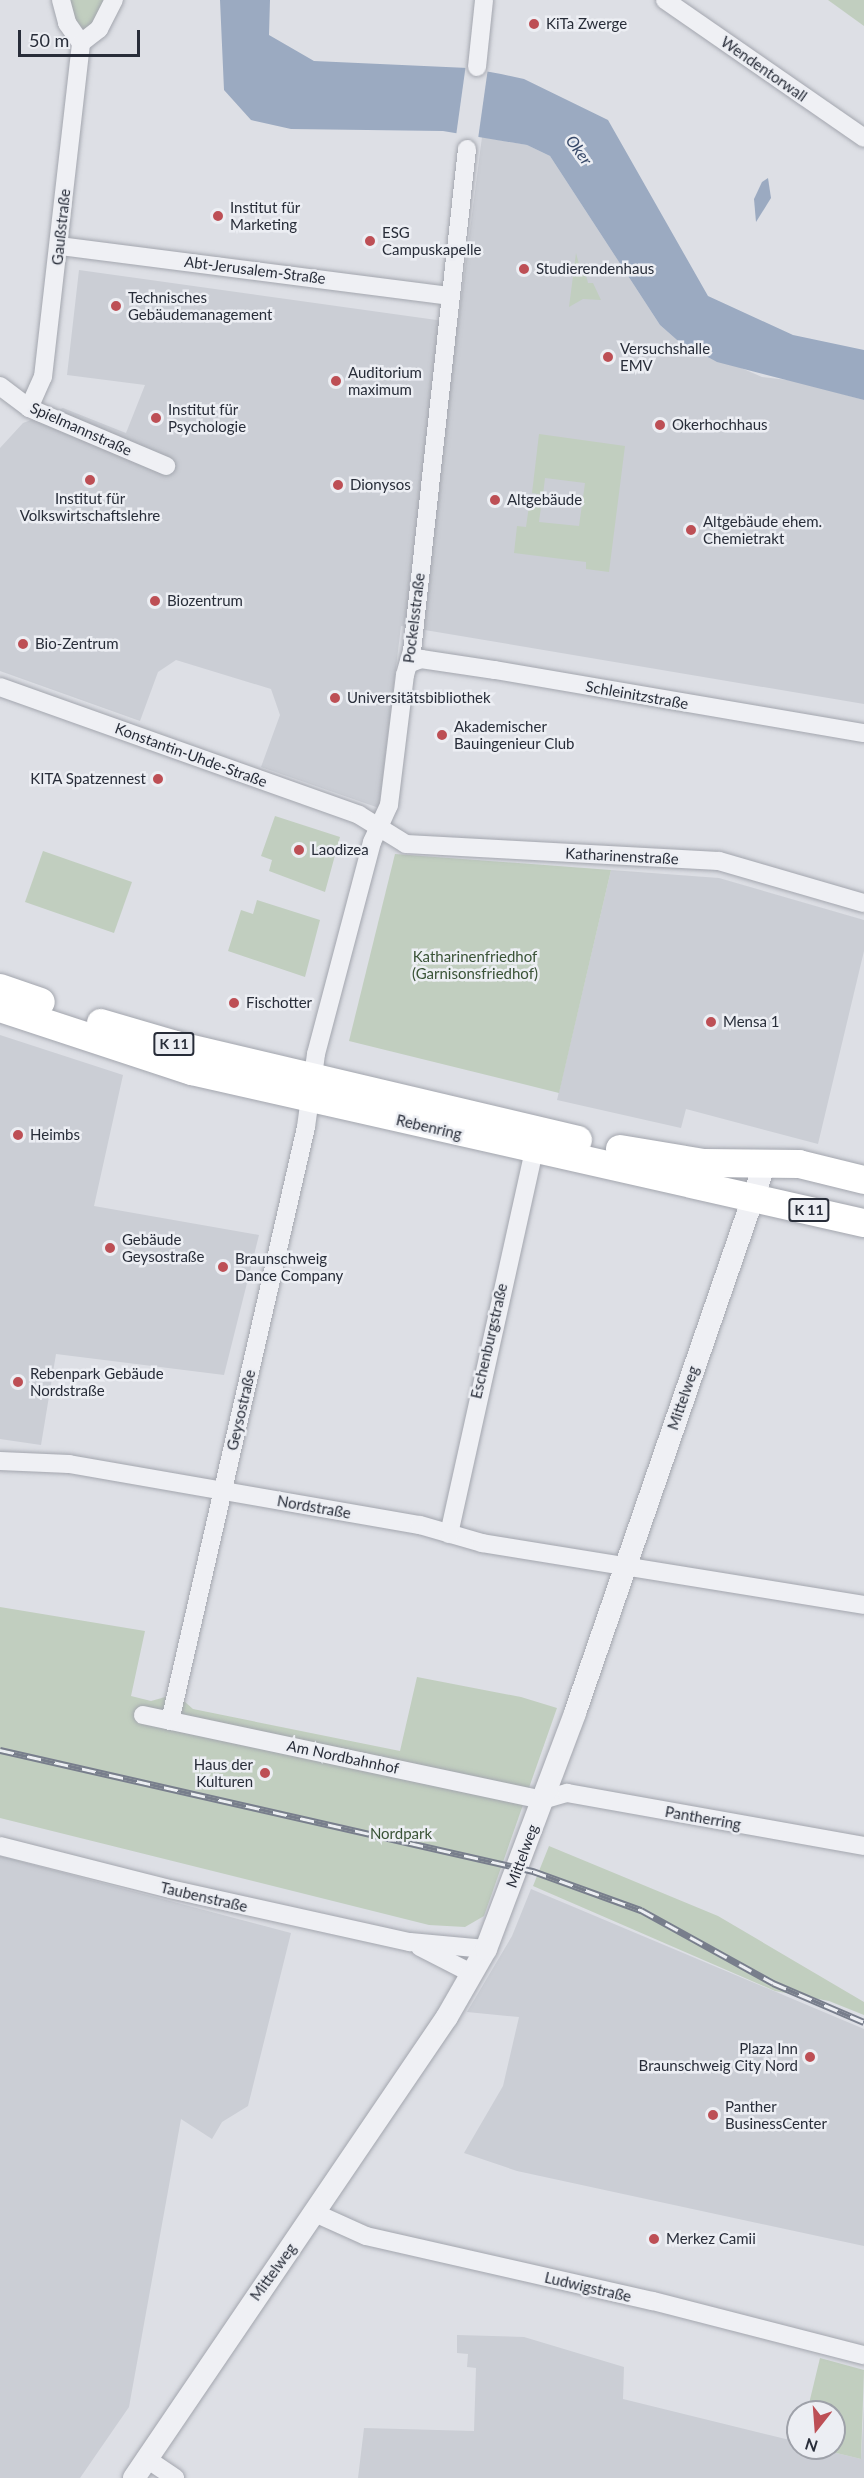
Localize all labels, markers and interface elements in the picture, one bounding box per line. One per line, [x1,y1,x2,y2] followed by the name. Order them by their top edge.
[546,15,627,33] place label: KiTa Zwerge
[527,17,541,31] marker: KiTa Zwerge
[21,18,142,56] scale bar
[29,29,69,51] text: 50 m
[717,33,811,105] street label: Wendentorwall
[562,131,596,169] water label: Oker
[48,188,74,266] street label: Gaußstraße
[230,198,300,233] place label: Institut für Marketing
[211,209,225,223] marker: Institut für Marketing
[382,223,481,258] place label: ESG Campuskapelle
[363,234,377,248] marker: ESG Campuskapelle
[183,252,327,288] street label: Abt-Jerusalem-Straße
[536,260,654,278] place label: Studierendenhaus
[517,262,531,276] marker: Studierendenhaus
[128,288,272,323] place label: Technisches Gebäudemanagement
[109,299,123,313] marker: Technisches Gebäudemanagement
[620,339,710,374] place label: Versuchshalle EMV
[601,350,615,364] marker: Versuchshalle EMV
[348,363,422,398] place label: Auditorium maximum
[329,374,343,388] marker: Auditorium maximum
[27,399,135,459] street label: Spielmannstraße
[168,400,246,435] place label: Institut für Psychologie
[149,411,163,425] marker: Institut für Psychologie
[672,416,768,434] place label: Okerhochhaus
[653,418,667,432] marker: Okerhochhaus
[83,473,97,487] marker: Institut für Volkswirtschaftslehre
[350,476,411,494] place label: Dionysos
[331,478,345,492] marker: Dionysos
[20,489,160,524] place label: Institut für Volkswirtschaftslehre
[507,491,582,509] place label: Altgebäude
[488,493,502,507] marker: Altgebäude
[703,512,822,547] place label: Altgebäude ehem. Chemietrakt
[684,523,698,537] marker: Altgebäude ehem. Chemietrakt
[400,572,428,664] street label: Pockelsstraße
[167,592,243,610] place label: Biozentrum
[148,594,162,608] marker: Biozentrum
[35,635,119,653] place label: Bio-Zentrum
[16,637,30,651] marker: Bio-Zentrum
[584,677,690,713] street label: Schleinitzstraße
[347,689,491,707] place label: Universitätsbibliothek
[328,691,342,705] marker: Universitätsbibliothek
[454,717,575,752] place label: Akademischer Bauingenieur Club
[112,719,270,791] street label: Konstantin-Uhde-Straße
[435,728,449,742] marker: Akademischer Bauingenieur Club
[30,770,146,788] place label: KITA Spatzennest
[151,772,165,786] marker: KITA Spatzennest
[311,841,369,859] place label: Laodizea
[292,843,306,857] marker: Laodizea
[565,844,679,868] street label: Katharinenstraße
[412,947,538,982] park label: Katharinenfriedhof (Garnisonsfriedhof)
[246,994,312,1012] place label: Fischotter
[227,996,241,1010] marker: Fischotter
[723,1013,779,1031] place label: Mensa 1
[704,1015,718,1029] marker: Mensa 1
[153,1033,195,1055] road number: K 11
[394,1111,464,1143] street label: Rebenring
[30,1126,80,1144] place label: Heimbs
[11,1128,25,1142] marker: Heimbs
[788,1199,830,1221] road number: K 11
[122,1230,204,1265] place label: Gebäude Geysostraße
[103,1241,117,1255] marker: Gebäude Geysostraße
[235,1249,343,1284] place label: Braunschweig Dance Company
[216,1260,230,1274] marker: Braunschweig Dance Company
[467,1281,511,1401] street label: Eschenburgstraße
[30,1364,164,1399] place label: Rebenpark Gebäude Nordstraße
[664,1364,702,1432] street label: Mittelweg
[223,1368,259,1452] street label: Geysostraße
[11,1375,25,1389] marker: Rebenpark Gebäude Nordstraße
[276,1492,352,1522] street label: Nordstraße
[285,1736,401,1778] street label: Am Nordbahnhof
[194,1755,253,1790] place label: Haus der Kulturen
[258,1766,272,1780] marker: Haus der Kulturen
[664,1802,742,1834] street label: Pantherring
[502,1822,542,1890] street label: Mittelweg
[370,1825,432,1843] park label: Nordpark
[159,1878,249,1916] street label: Taubenstraße
[638,2039,798,2074] place label: Plaza Inn Braunschweig City Nord
[803,2050,817,2064] marker: Plaza Inn Braunschweig City Nord
[725,2097,827,2132] place label: Panther BusinessCenter
[706,2108,720,2122] marker: Panther BusinessCenter
[666,2230,756,2248] place label: Merkez Camii
[647,2232,661,2246] marker: Merkez Camii
[246,2240,300,2304] street label: Mittelweg
[543,2268,633,2306] street label: Ludwigstraße
[786,2400,846,2460] north arrow
[803,2435,820,2457] text: N

